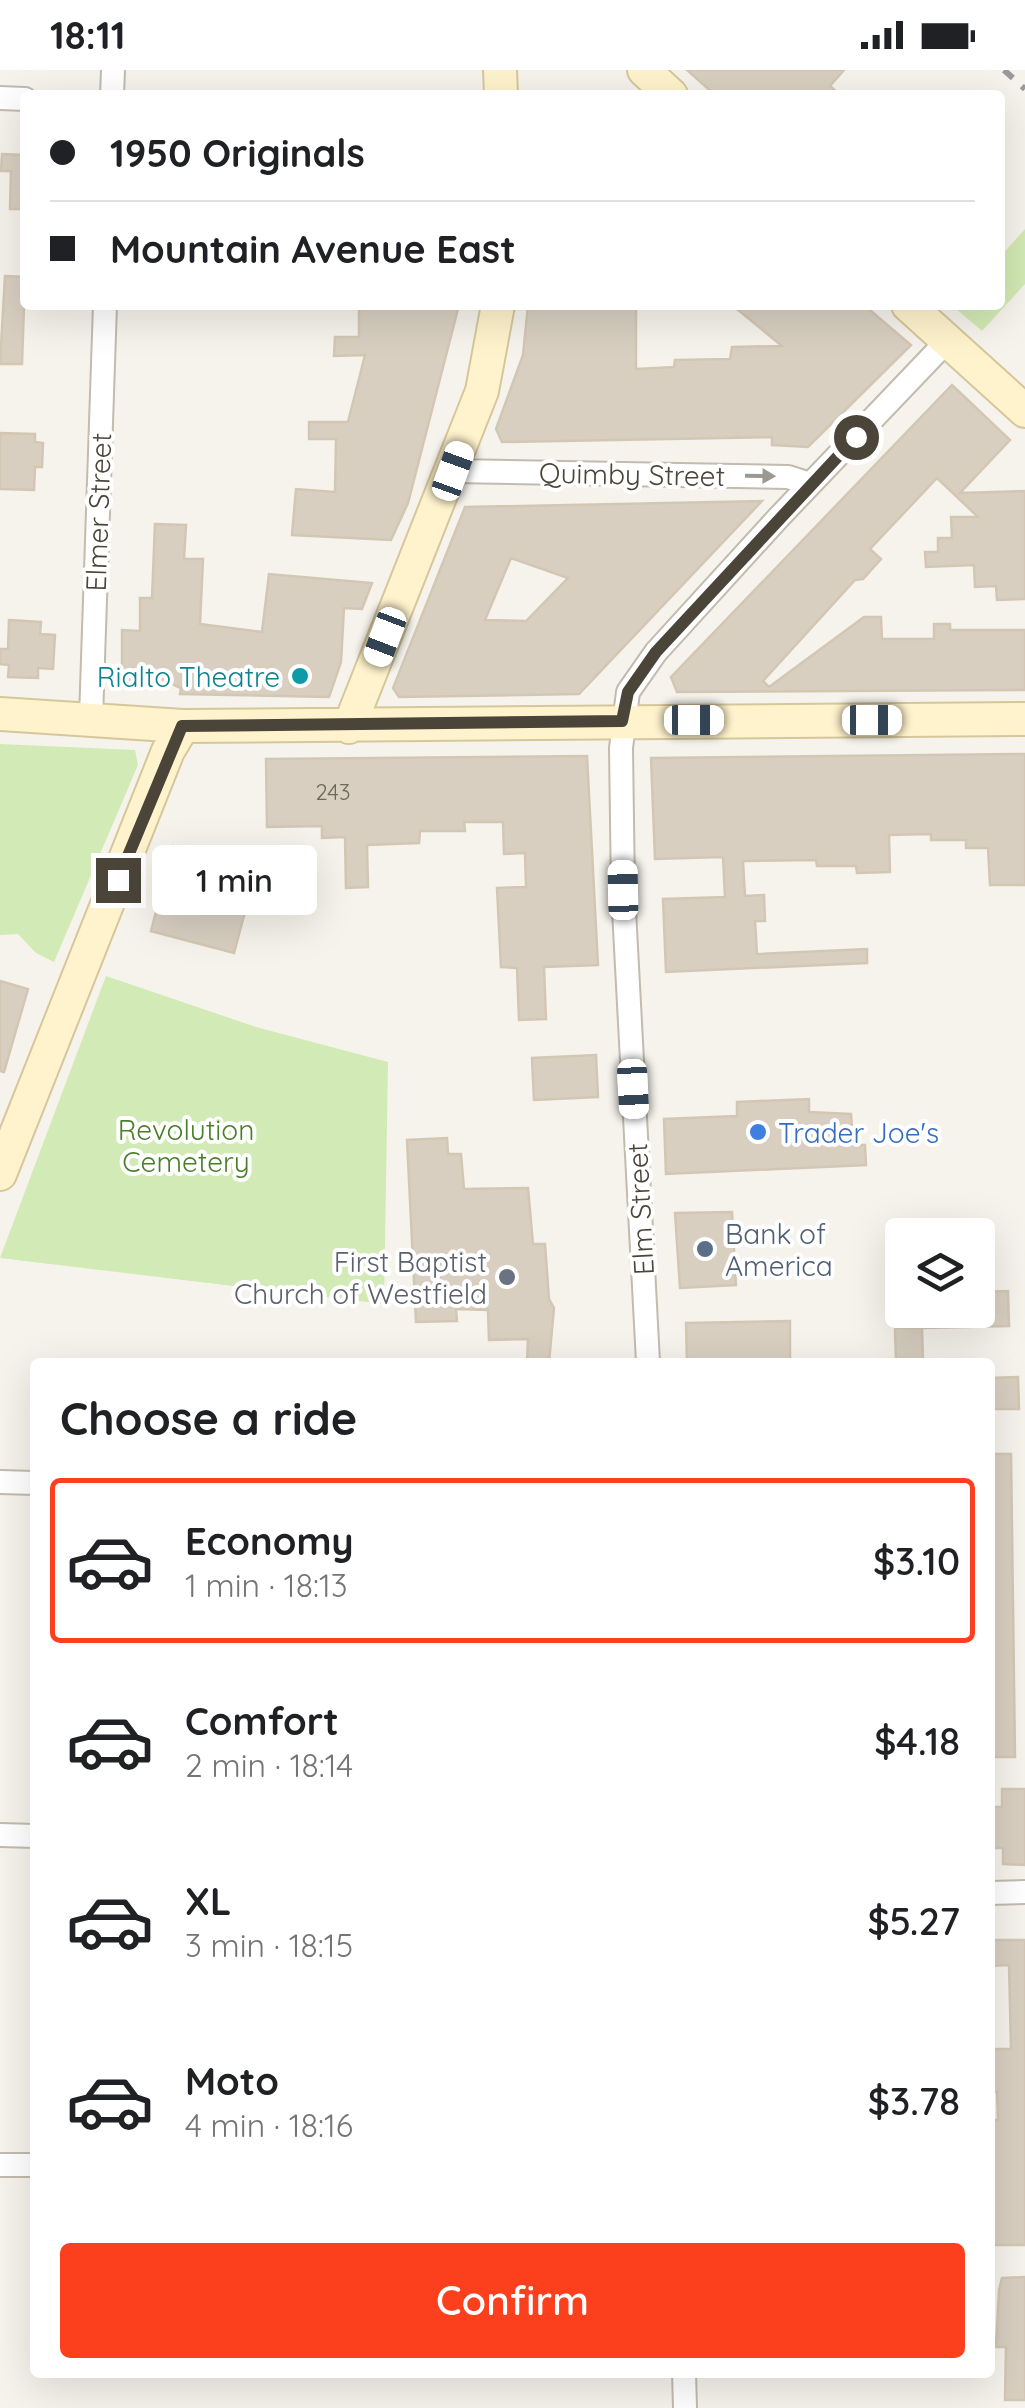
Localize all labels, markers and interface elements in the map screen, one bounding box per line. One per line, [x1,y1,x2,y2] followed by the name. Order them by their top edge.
[50,11,126,59] text: 18:11
[110,129,365,177] text: 1950 Originals
[110,225,516,273] text: Mountain Avenue East
[834,415,879,460] route start
[78,432,118,592] street label: Elmer Street
[429,438,477,504] car
[539,455,725,493] street label: Quimby Street
[745,469,777,485] one-way arrow
[360,604,410,670] car
[97,659,280,694] place label: Rialto Theatre
[289,665,311,687] marker: Rialto Theatre
[664,705,724,735] car
[842,705,902,735] car
[316,778,350,806] house number: 243
[153,845,318,915] callout: 1 min
[96,858,141,903] route end
[196,860,273,900] text: 1 min
[607,860,639,920] car
[616,1058,650,1120] car
[118,1112,254,1179] park label: Revolution Cemetery
[778,1115,939,1150] place label: Trader Joe's
[747,1121,769,1143] marker: Trader Joe's
[619,1142,661,1276] street label: Elm Street
[725,1216,833,1283] place label: Bank of America
[885,1218,995,1328] map controls
[885,1218,995,1328] button: layers
[694,1238,716,1260] marker: Bank of America
[234,1244,487,1311] place label: First Baptist Church of Westfield
[496,1266,518,1288] marker: First Baptist Church of Westfield
[60,1390,357,1446] text: Choose a ride
[65,1516,155,1606] icon: car
[185,1517,354,1565] text: Economy
[873,1537,960,1585] text: $3.10
[185,1565,348,1605] text: 1 min · 18:13
[65,1696,155,1786] icon: car
[185,1697,339,1745] text: Comfort
[874,1717,960,1765] text: $4.18
[185,1745,353,1785] text: 2 min · 18:14
[65,1876,155,1966] icon: car
[185,1877,231,1925] text: XL
[867,1897,960,1945] text: $5.27
[185,1925,353,1965] text: 3 min · 18:15
[65,2056,155,2146] icon: car
[185,2057,279,2105] text: Moto
[868,2077,960,2125] text: $3.78
[185,2105,353,2145] text: 4 min · 18:16
[60,2243,965,2358] button: Confirm

